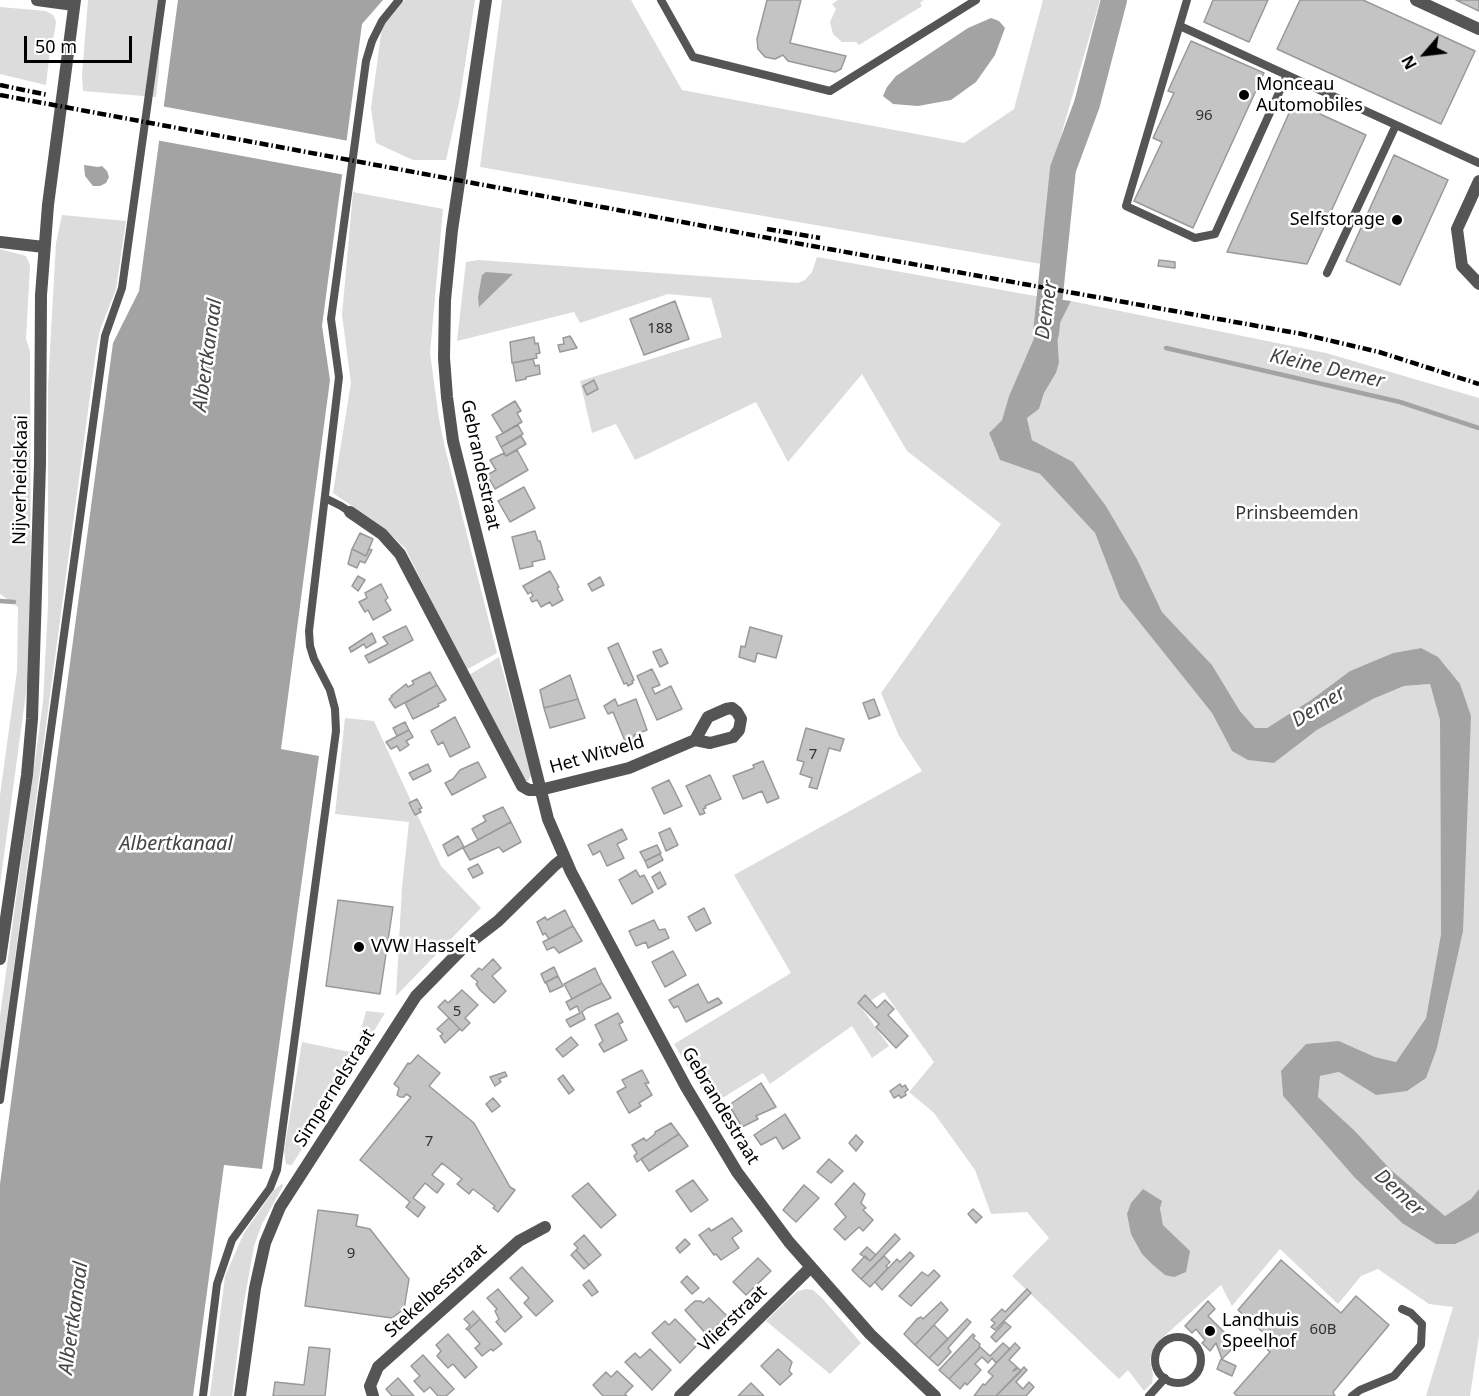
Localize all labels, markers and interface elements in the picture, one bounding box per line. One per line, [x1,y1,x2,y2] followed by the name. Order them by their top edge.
[27,24,135,62] scale bar
[1395,24,1455,84] north arrow
[35,34,77,58] text: 50 m
[1396,52,1422,73] text: N
[1256,74,1363,116] place label: Monceau Automobiles
[1237,88,1251,102] marker: Monceau Automobiles
[1195,107,1213,125] house number: 96
[1290,209,1385,231] place label: Selfstorage
[1390,213,1404,227] marker: Selfstorage
[1031,279,1063,341] water label: Demer
[188,297,228,413] water label: Albertkanaal
[647,320,673,338] house number: 188
[1267,344,1387,394] water label: Kleine Demer
[456,398,504,532] street label: Gebrandestraat
[9,415,33,545] street label: Nijverheidskaai
[1235,503,1359,525] park label: Prinsbeemden
[1288,681,1350,733] water label: Demer
[547,731,647,779] street label: Het Witveld
[809,746,817,764] house number: 7
[119,832,233,856] water label: Albertkanaal
[371,936,476,958] place label: VVW Hasselt
[352,940,366,954] marker: VVW Hasselt
[453,1003,461,1021] house number: 5
[290,1025,380,1151] street label: Simpernelstraat
[677,1044,763,1168] street label: Gebrandestraat
[425,1133,433,1151] house number: 7
[1369,1164,1429,1222] water label: Demer
[381,1240,491,1342] street label: Stekelbesstraat
[347,1245,355,1263] house number: 9
[54,1260,94,1376] water label: Albertkanaal
[694,1281,772,1357] street label: Vlierstraat
[1222,1310,1299,1352] place label: Landhuis Speelhof
[1310,1321,1336,1339] house number: 60B
[1203,1324,1217,1338] marker: Landhuis Speelhof

